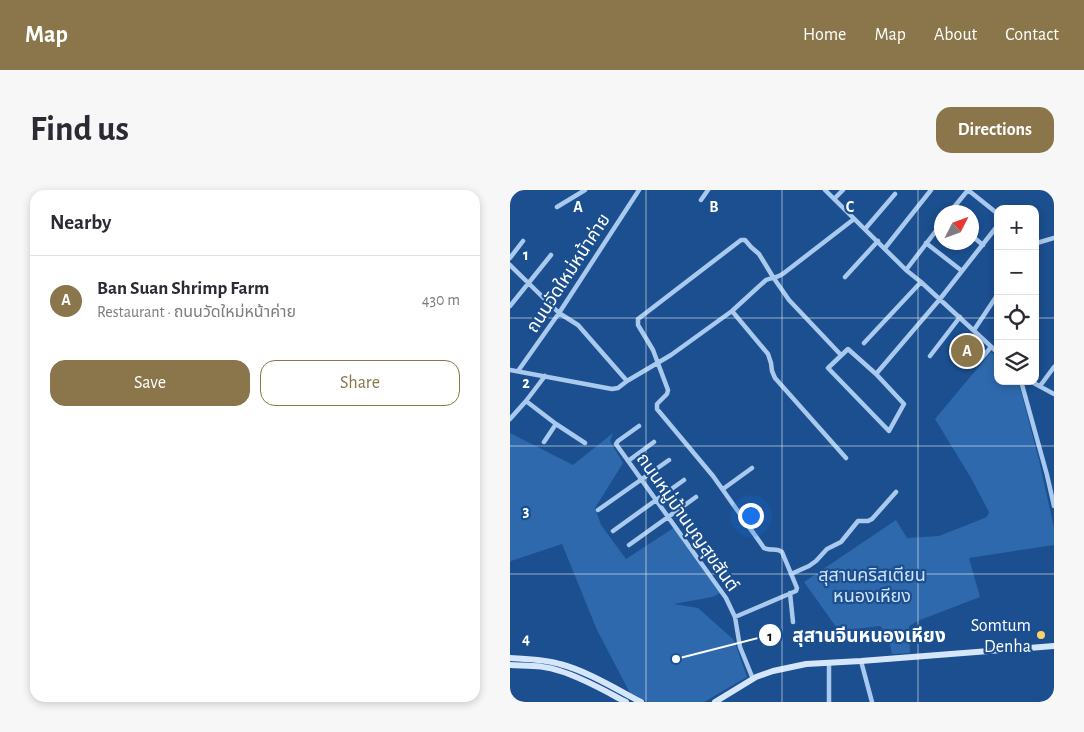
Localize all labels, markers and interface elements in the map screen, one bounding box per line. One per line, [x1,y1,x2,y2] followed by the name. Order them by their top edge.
[25,23,68,47] text: Map
[803,26,846,44] text: Home
[874,26,906,44] text: Map
[934,26,977,44] text: About
[1005,26,1059,44] text: Contact
[936,107,1054,153] button: Directions
[30,112,129,147] text: Find us
[573,199,583,215] text: A
[709,199,719,215] text: B
[846,199,855,215] text: C
[934,205,979,250] north arrow
[994,205,1039,385] map controls
[994,205,1039,250] button: +
[522,210,614,336] street label: ถนนวัดใหม่หน้าค่าย
[50,212,111,233] text: Nearby
[523,247,529,263] text: 1
[994,250,1039,295] button: −
[97,279,269,298] text: Ban Suan Shrimp Farm
[61,292,71,308] text: A
[422,292,460,308] text: 430 m
[994,295,1039,340] button: locate
[97,304,296,320] text: Restaurant · ถนนวัดใหม่หน้าค่าย
[951,332,983,370] pin: A
[994,340,1039,385] button: layers
[50,360,250,406] button: Save
[260,360,460,406] button: Share
[522,375,530,391] text: 2
[631,449,743,596] street label: ถนนหมู่บ้านบุญสุขสันต์
[523,503,530,519] text: 3
[738,503,764,529] your location
[818,566,926,606] park label: สุสานคริสเตียน หนองเหียง
[971,617,1031,656] place label: Somtum Denha
[757,618,956,652] callout: สุสานจีนหนองเหียง
[792,626,946,647] text: สุสานจีนหนองเหียง
[767,629,773,644] text: 1
[1035,629,1047,641] marker: Somtum Denha
[522,631,530,647] text: 4

